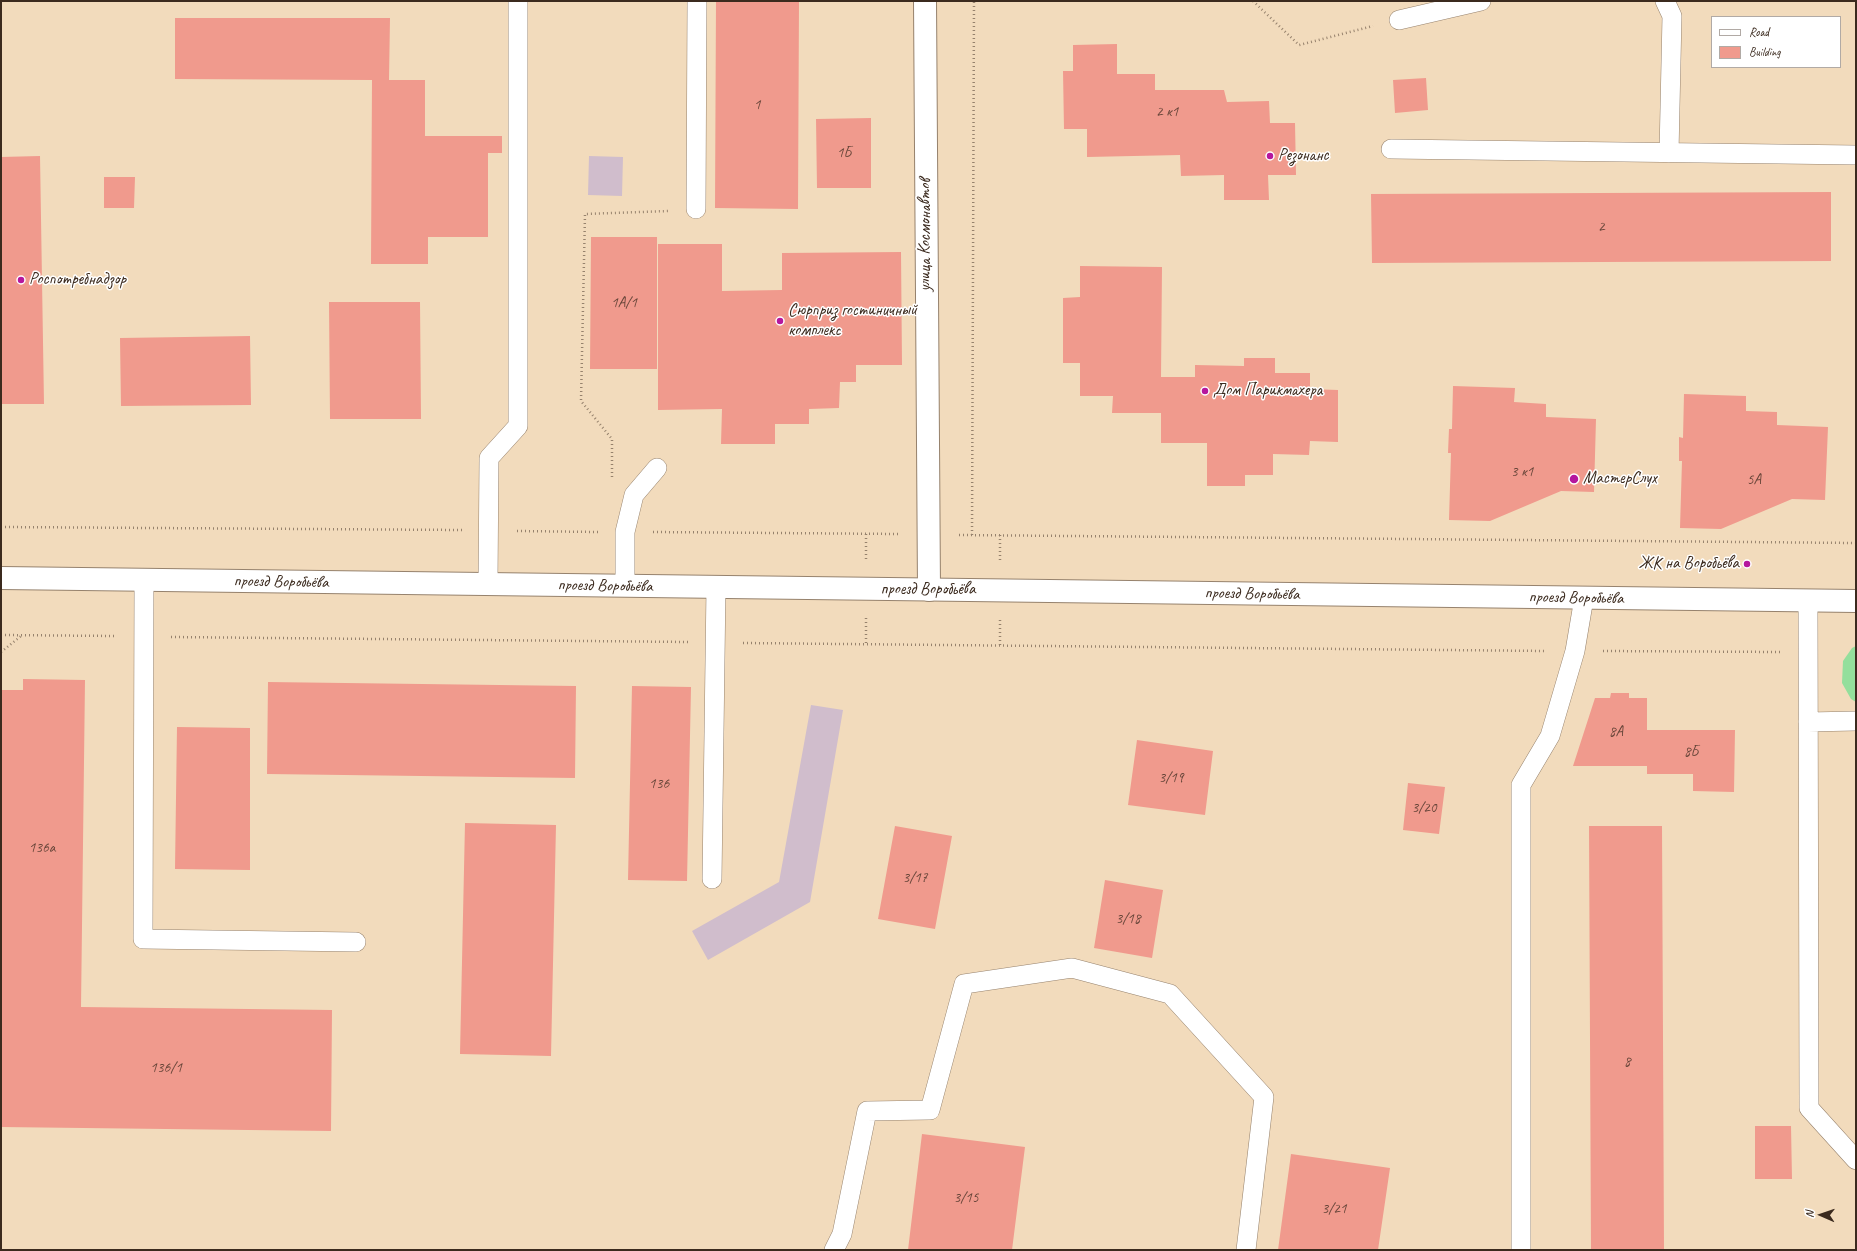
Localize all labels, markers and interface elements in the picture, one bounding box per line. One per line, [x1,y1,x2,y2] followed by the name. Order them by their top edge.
[1711,16,1841,68] legend
[1749,24,1769,40] text: Road
[1749,44,1781,60] text: Building
[754,96,760,114] house number: 1
[1156,103,1178,121] house number: 2 к1
[837,144,851,162] house number: 1Б
[1278,146,1329,166] place label: Резонанс
[1265,151,1275,161] marker: Резонанс
[916,178,936,292] street label: улица Космонавтов
[1598,218,1604,236] house number: 2
[29,270,126,290] place label: Роспотребнадзор
[16,275,26,285] marker: Роспотребнадзор
[611,294,637,312] house number: 1А/1
[788,301,917,341] place label: Сюрприз гостиничный комплекс
[775,316,785,326] marker: Сюрприз гостиничный комплекс
[1213,381,1322,401] place label: Дом Парикмахера
[1200,386,1210,396] marker: Дом Парикмахера
[1511,463,1533,481] house number: 3 к1
[1583,469,1657,489] place label: МастерСлух
[1747,471,1761,489] house number: 5А
[1568,473,1580,485] marker: МастерСлух
[1639,554,1739,574] place label: ЖК на Воробьёва
[1742,559,1752,569] marker: ЖК на Воробьёва
[233,571,329,593] street label: проезд Воробьёва
[557,575,653,597] street label: проезд Воробьёва
[881,580,975,600] street label: проезд Воробьёва
[1204,583,1300,605] street label: проезд Воробьёва
[1528,587,1624,609] street label: проезд Воробьёва
[1609,723,1623,741] house number: 8А
[1684,743,1698,761] house number: 8Б
[1158,769,1184,787] house number: 3/19
[649,775,669,793] house number: 136
[1411,799,1437,817] house number: 3/20
[29,839,55,857] house number: 136а
[902,869,928,887] house number: 3/17
[1115,910,1141,928] house number: 3/18
[1624,1053,1630,1071] house number: 8
[150,1059,182,1077] house number: 136/1
[953,1189,979,1207] house number: 3/15
[1801,1195,1841,1235] north arrow
[1321,1200,1347,1218] house number: 3/21
[1802,1211,1816,1218] text: N

